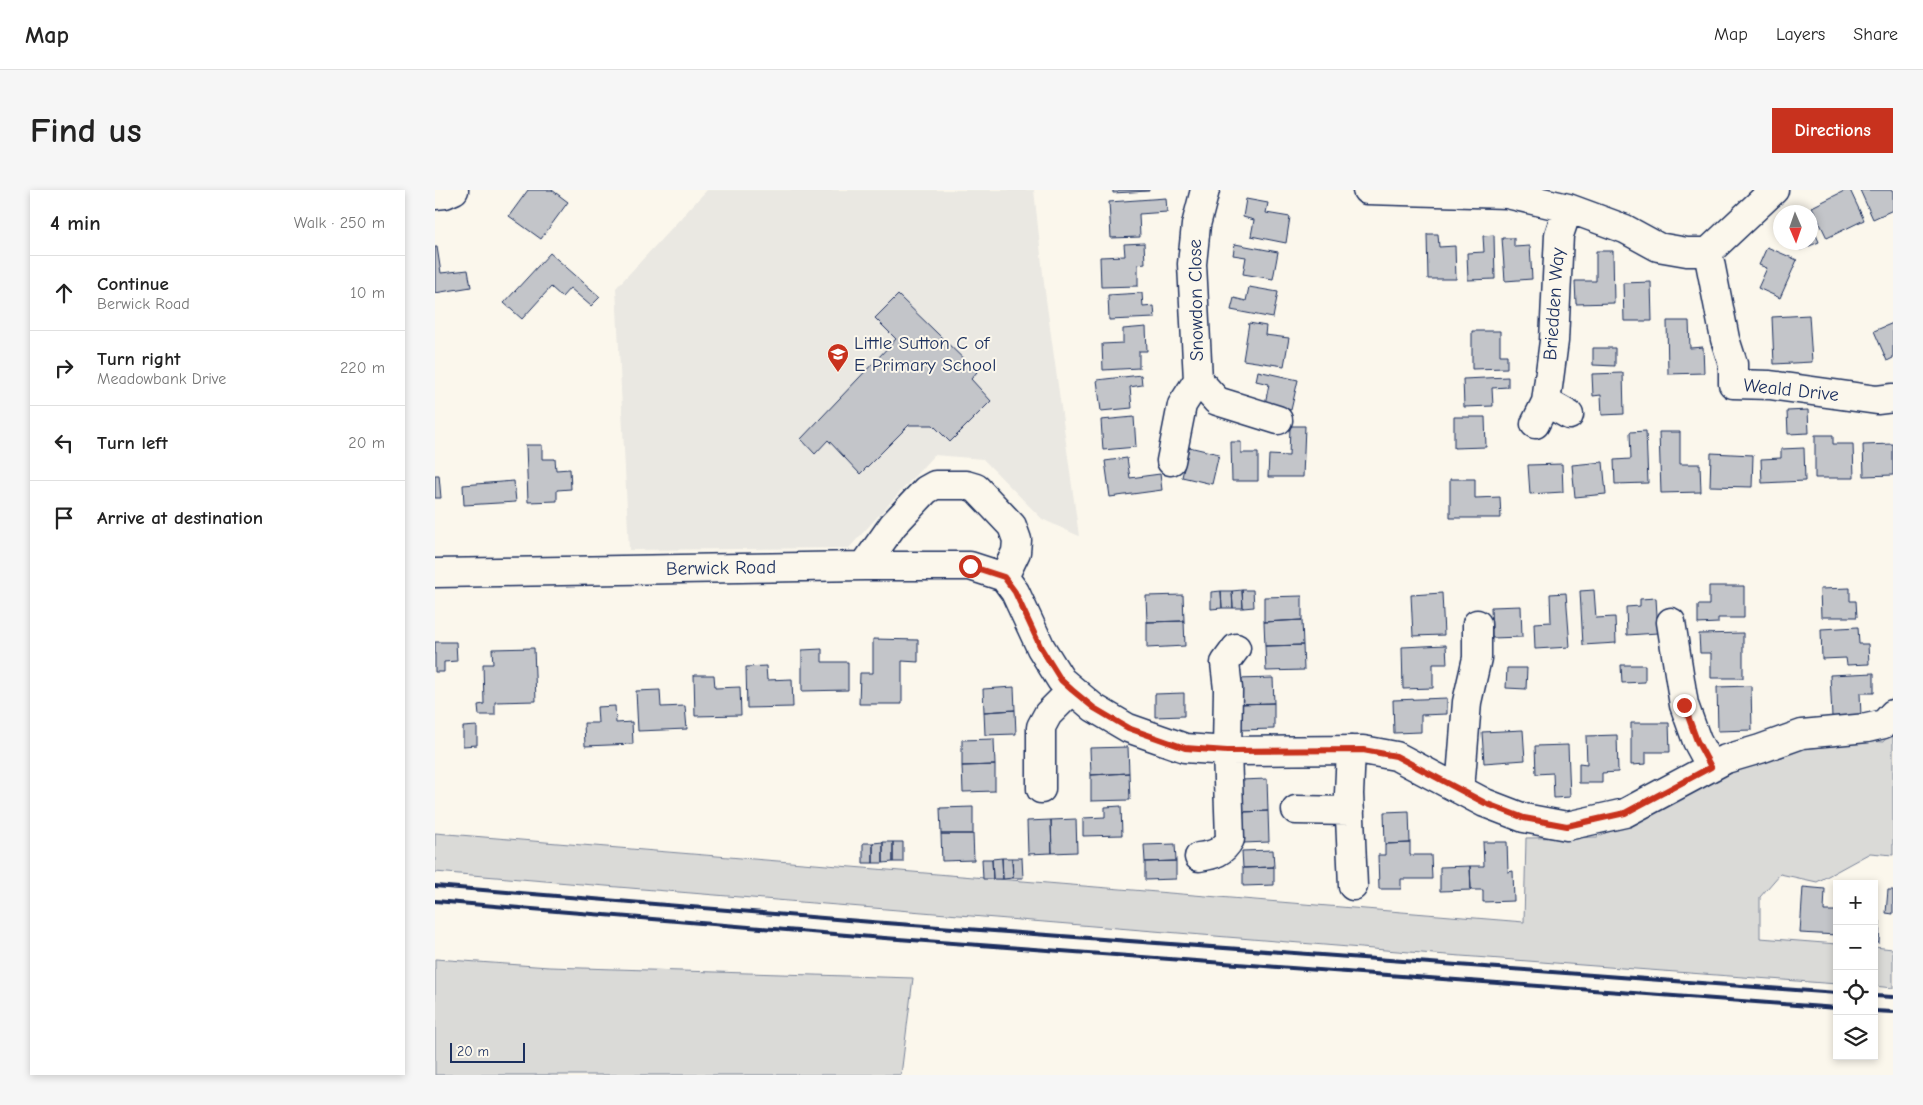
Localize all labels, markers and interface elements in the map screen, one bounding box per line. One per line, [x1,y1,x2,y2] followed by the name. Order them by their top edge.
[25,21,69,49] text: Map
[1714,24,1748,45] text: Map
[1776,24,1825,45] text: Layers
[1853,24,1898,45] text: Share
[1772,108,1893,153] button: Directions
[30,110,142,151] text: Find us
[1773,205,1818,250] north arrow
[50,211,101,235] text: 4 min
[294,214,385,232] text: Walk · 250 m
[1184,239,1208,361] street label: Snowdon Close
[1539,246,1569,361] street label: Briedden Way
[97,273,169,295] text: Continue
[50,279,78,307] icon: ahead
[350,284,385,302] text: 10 m
[97,295,190,313] text: Berwick Road
[854,332,996,376] place label: Little Sutton C of E Primary School
[826,342,850,373] school or university icon: Little Sutton C of E Primary School
[97,348,181,370] text: Turn right
[50,354,78,382] icon: right
[340,359,385,377] text: 220 m
[97,370,226,388] text: Meadowbank Drive
[1742,374,1840,406] street label: Weald Drive
[50,429,78,457] icon: left
[97,432,168,454] text: Turn left
[348,434,385,452] text: 20 m
[50,504,78,532] icon: arrive
[97,507,263,529] text: Arrive at destination
[959,555,982,578] route start
[666,556,776,580] street label: Berwick Road
[1673,694,1696,717] route end
[1833,880,1878,1060] map controls
[1833,880,1878,925] button: +
[1833,925,1878,970] button: −
[1833,970,1878,1015] button: locate
[1833,1015,1878,1060] button: layers
[450,1040,525,1063] scale bar
[457,1043,489,1060] text: 20 m

